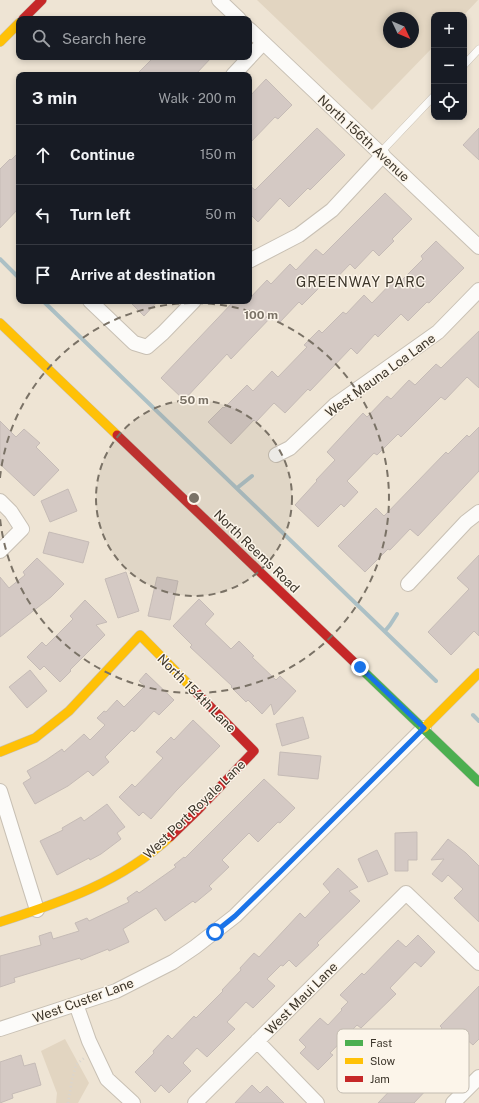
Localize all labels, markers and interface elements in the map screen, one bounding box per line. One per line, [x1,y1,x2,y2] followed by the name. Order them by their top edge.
[383,12,419,48] north arrow
[431,12,467,120] map controls
[431,12,467,48] button: +
[16,16,252,60] search box
[30,27,52,49] icon: search
[62,30,146,47] text: Search here
[431,48,467,84] button: −
[431,84,467,120] button: locate
[32,88,77,108] text: 3 min
[159,91,236,106] text: Walk · 200 m
[315,92,413,185] street label: North 156th Avenue
[32,144,54,166] icon: ahead
[70,146,135,163] text: Continue
[200,147,236,162] text: 150 m
[32,204,54,226] icon: left
[70,206,131,223] text: Turn left
[205,207,236,222] text: 50 m
[32,264,54,286] icon: arrive
[70,266,215,283] text: Arrive at destination
[296,274,426,290] district label: GREENWAY PARC
[244,308,278,322] text: 100 m
[322,331,438,420] street label: West Mauna Loa Lane
[179,393,209,407] text: 50 m
[187,491,201,505] centre of rings
[211,507,302,596] street label: North Reems Road
[154,651,239,736] street label: North 154th Lane
[351,658,369,676] route end
[140,757,248,862] street label: West Port Royale Lane
[206,923,224,941] route start
[262,959,341,1038] street label: West Maui Lane
[31,975,136,1026] street label: West Custer Lane
[337,1029,469,1093] legend
[370,1037,392,1049] text: Fast
[370,1055,396,1067] text: Slow
[370,1073,390,1085] text: Jam

